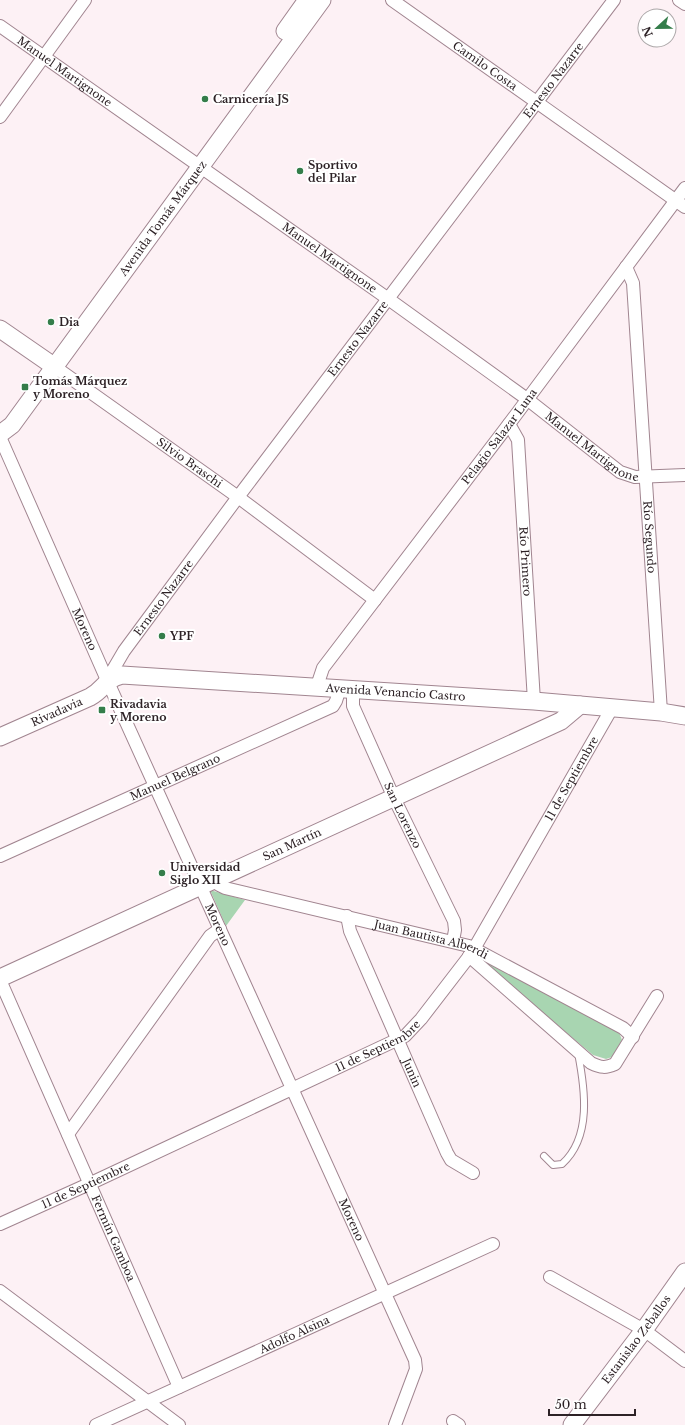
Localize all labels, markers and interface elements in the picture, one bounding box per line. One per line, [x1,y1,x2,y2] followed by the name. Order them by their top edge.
[637,8,677,48] north arrow
[639,24,656,39] text: N
[14,33,115,110] street label: Manuel Martignone
[450,38,521,94] street label: Camilo Costa
[520,39,587,121] street label: Ernesto Nazarre
[213,92,289,106] place label: Carnicería JS
[200,94,210,104] marker: Carnicería JS
[116,158,210,279] street label: Avenida Tomás Márquez
[308,158,358,185] place label: Sportivo del Pilar
[295,166,305,176] marker: Sportivo del Pilar
[280,220,380,296] street label: Manuel Martignone
[325,298,391,379] street label: Ernesto Nazarre
[59,315,80,329] place label: Dia
[46,317,56,327] marker: Dia
[33,374,127,401] place label: Tomás Márquez y Moreno
[20,382,30,392] marker: Tomás Márquez y Moreno
[459,385,540,487] street label: Pelagio Salazar Luna
[542,409,639,484] street label: Manuel Martignone
[154,434,225,491] street label: Silvio Braschi
[640,500,659,574] street label: Río Segundo
[516,526,535,597] street label: Río Primero
[131,557,196,638] street label: Ernesto Nazarre
[69,606,100,653] street label: Moreno
[169,629,194,643] place label: YPF
[157,631,167,641] marker: YPF
[324,681,466,704] street label: Avenida Venancio Castro
[29,694,85,729] street label: Rivadavia
[110,697,167,724] place label: Rivadavia y Moreno
[97,705,107,715] marker: Rivadavia y Moreno
[542,734,601,824] street label: 11 de Septiembre
[128,751,222,803] street label: Manuel Belgrano
[381,780,424,851] street label: San Lorenzo
[260,825,324,864] street label: San Martín
[170,860,241,887] place label: Universidad Siglo XII
[157,868,167,878] marker: Universidad Siglo XII
[202,901,233,948] street label: Moreno
[371,916,491,962] street label: Juan Bautista Alberdi
[333,1017,423,1075] street label: 11 de Septiembre
[399,1054,425,1090] street label: Junin
[39,1159,132,1211] street label: 11 de Septiembre
[88,1193,139,1284] street label: Fermín Gamboa
[336,1196,367,1243] street label: Moreno
[599,1292,674,1387] street label: Estanislao Zeballos
[256,1312,332,1357] street label: Adolfo Alsina
[549,1391,635,1417] scale bar
[555,1397,587,1412] text: 50 m

